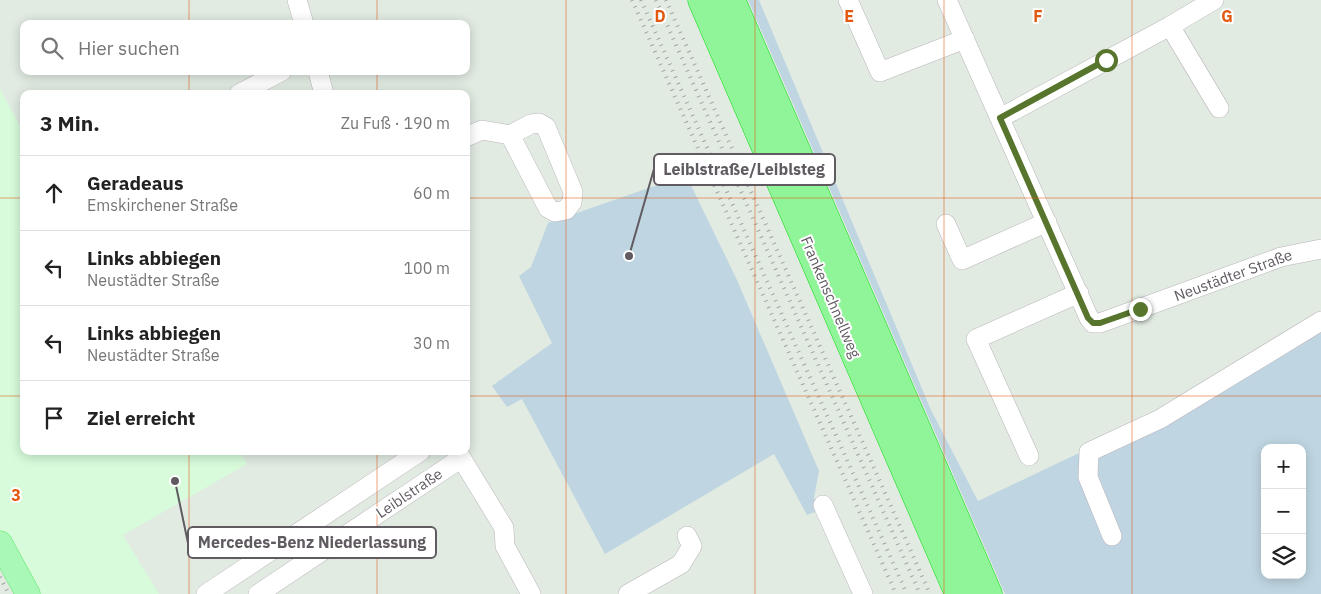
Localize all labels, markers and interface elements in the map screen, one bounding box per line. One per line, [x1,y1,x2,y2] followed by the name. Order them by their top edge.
[654,6,666,26] text: D
[844,6,854,26] text: E
[1033,6,1043,26] text: F
[1221,6,1233,26] text: G
[20,20,470,75] search box
[38,34,66,62] icon: search
[78,36,180,60] text: Hier suchen
[1095,49,1118,72] route start
[40,109,100,137] text: 3 Min.
[341,113,450,133] text: Zu Fuß · 190 m
[654,154,835,185] callout: Leiblstraße/Leiblsteg
[663,159,825,179] text: Leiblstraße/Leiblsteg
[87,171,184,195] text: Geradeaus
[40,179,68,207] icon: ahead
[413,183,450,203] text: 60 m
[87,195,238,215] text: Emskirchener Straße
[797,233,865,361] street label: Frankenschnellweg
[1171,245,1295,305] street label: Neustädter Straße
[87,246,221,270] text: Links abbiegen
[40,254,68,282] icon: left
[403,258,450,278] text: 100 m
[87,270,220,290] text: Neustädter Straße
[1129,298,1152,321] route end
[87,321,221,345] text: Links abbiegen
[40,329,68,357] icon: left
[413,333,450,353] text: 30 m
[87,345,220,365] text: Neustädter Straße
[40,404,68,432] icon: arrive
[87,406,195,430] text: Ziel erreicht
[1261,444,1306,579] map controls
[1261,444,1306,489] button: +
[372,464,446,522] street label: Leiblstraße
[11,485,21,505] text: 3
[1261,489,1306,534] button: −
[188,527,436,558] callout: Mercedes-Benz Niederlassung
[198,532,426,552] text: Mercedes-Benz Niederlassung
[1261,534,1306,579] button: layers

